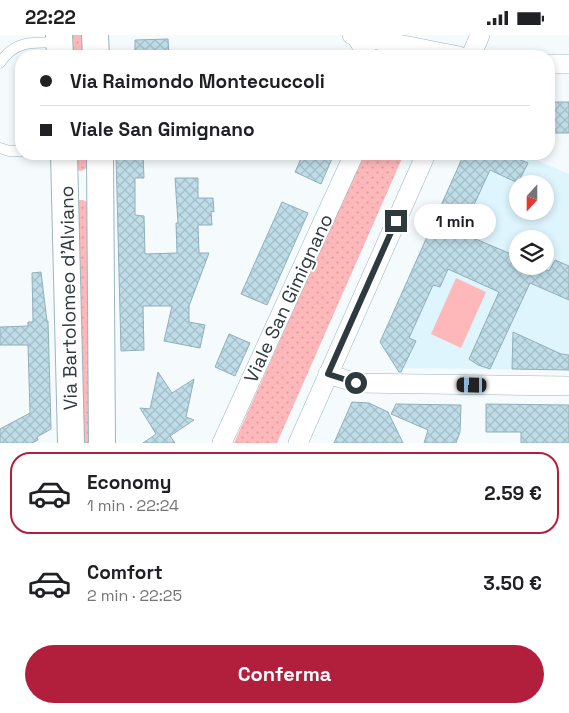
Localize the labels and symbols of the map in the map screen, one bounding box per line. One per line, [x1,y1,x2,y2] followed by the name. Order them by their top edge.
[509,175,554,220] north arrow
[54,185,83,411] street label: Via Bartolomeo d'Alviano
[414,203,496,239] callout: 1 min
[238,210,339,387] street label: Viale San Gimignano
[385,210,407,232] route end
[345,372,367,394] route start
[456,377,487,393] car

